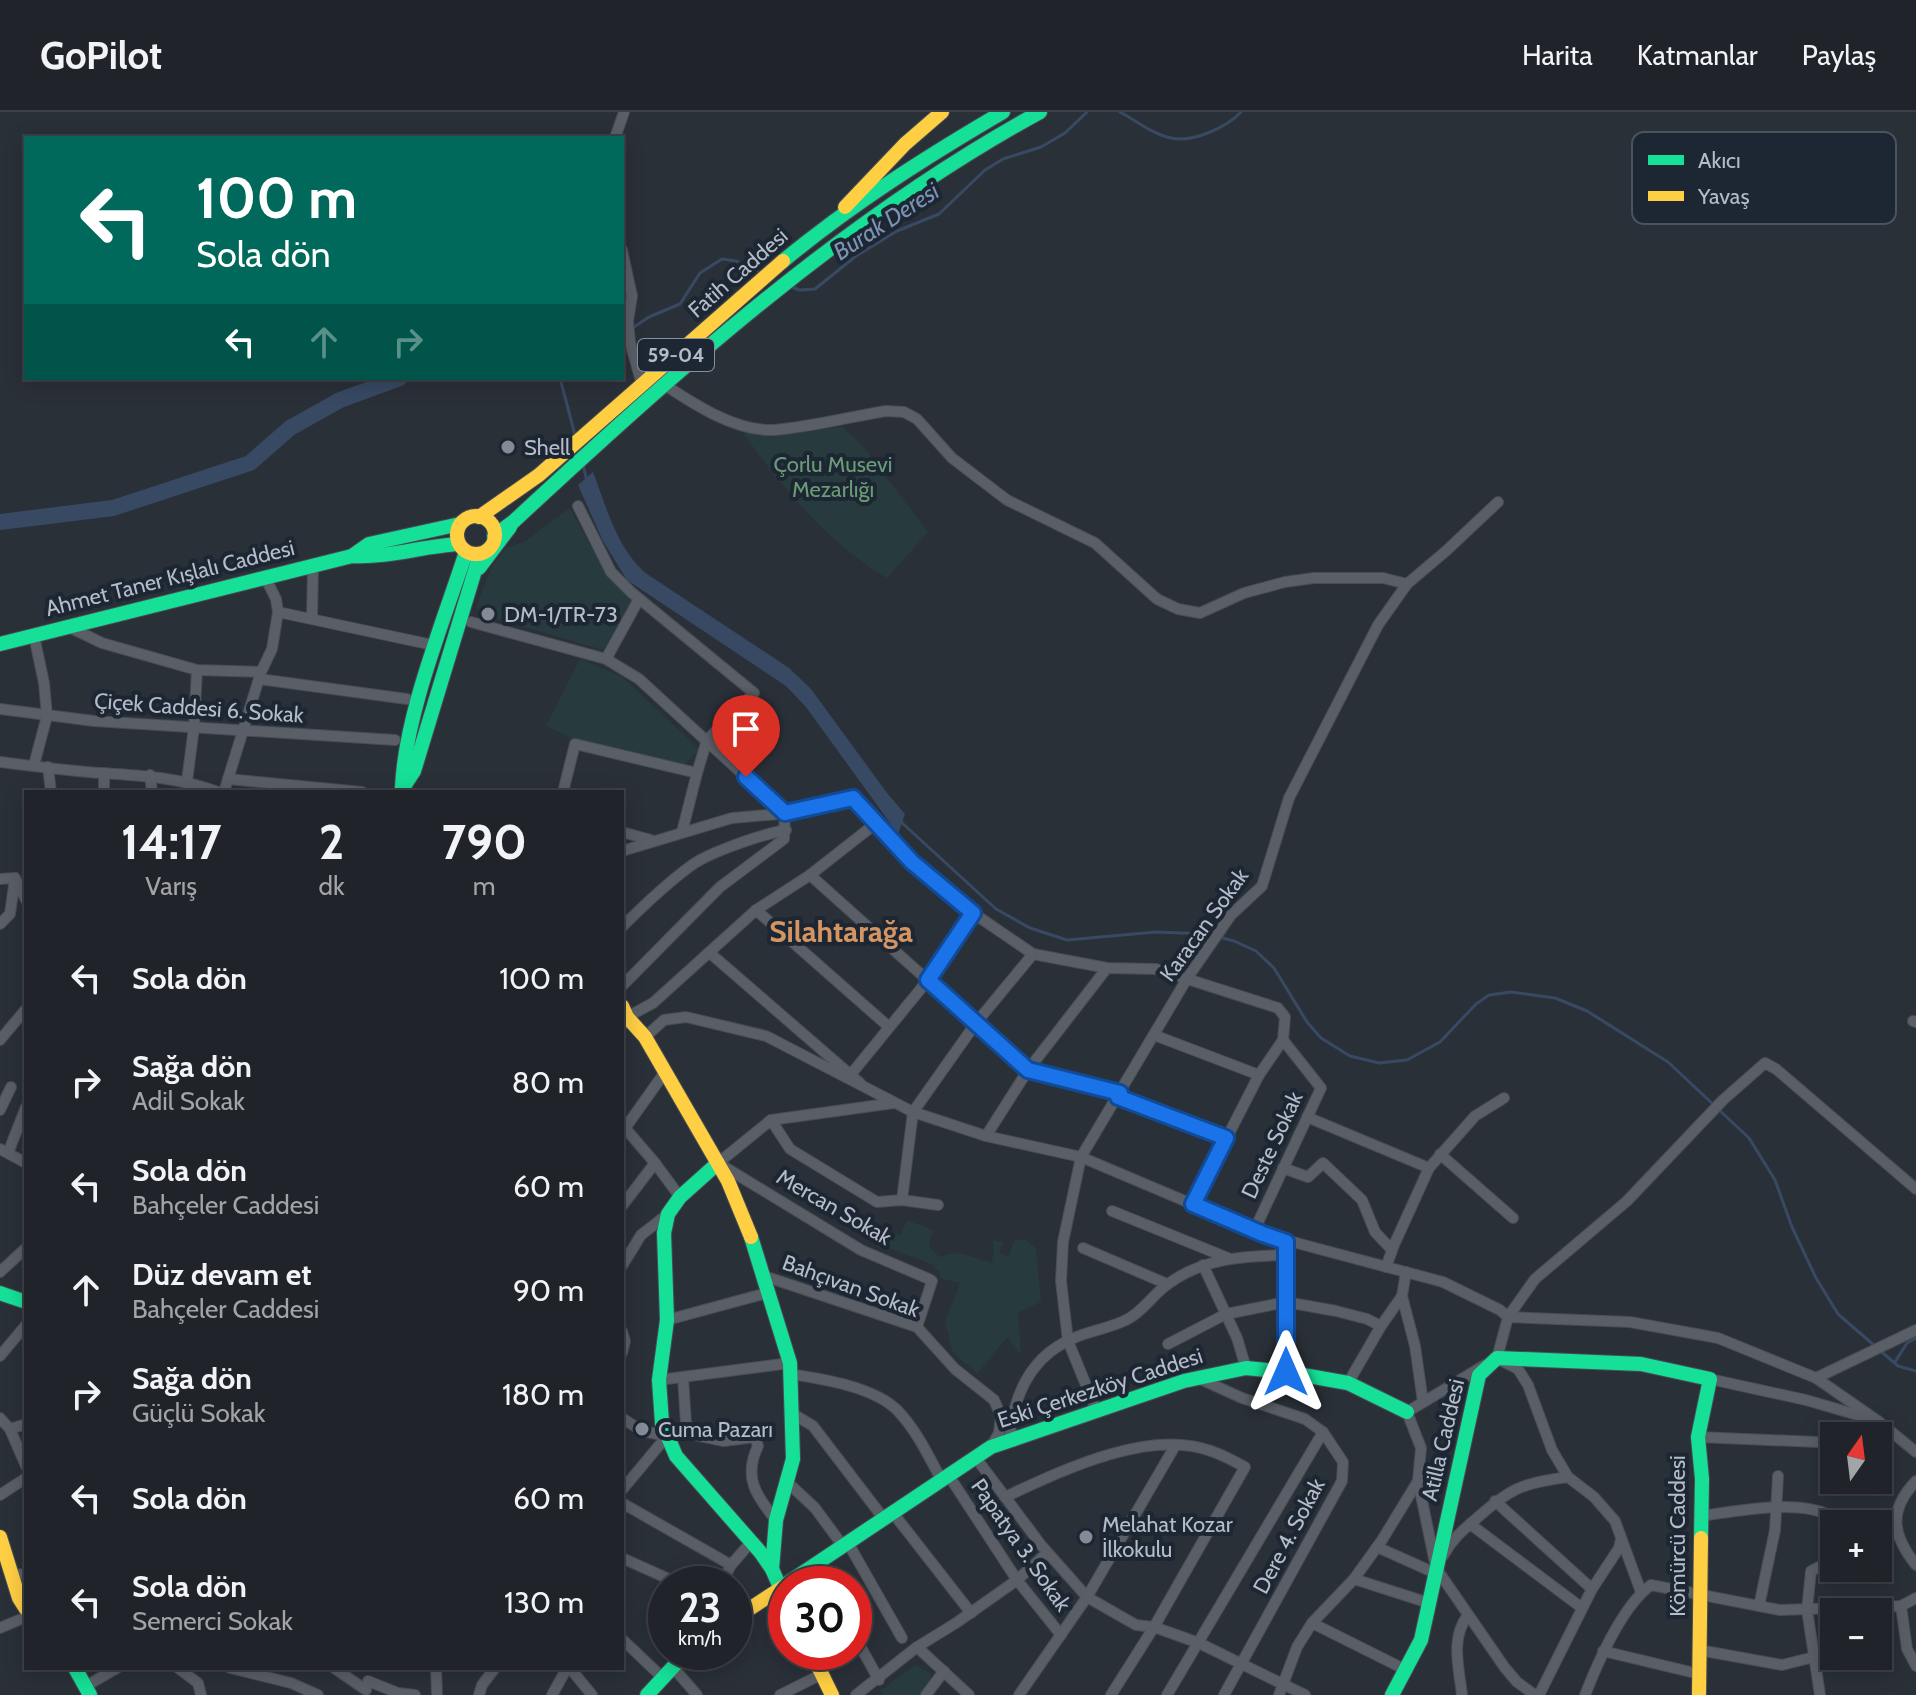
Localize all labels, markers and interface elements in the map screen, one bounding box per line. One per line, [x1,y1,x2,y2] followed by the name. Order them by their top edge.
[40,32,162,79] text: GoPilot
[1522,38,1593,72] text: Harita
[1637,38,1758,72] text: Katmanlar
[1802,38,1876,72] text: Paylaş
[1632,132,1896,224] legend
[1698,147,1741,174] text: Akıcı
[196,164,357,232] text: 100 m
[64,168,168,272] icon: left
[828,176,945,266] water label: Burak Deresi
[1697,183,1750,210] text: Yavaş
[683,222,793,324] street label: Fatih Caddesi
[196,232,331,276] text: Sola dön
[218,320,262,364] icon: left
[302,320,346,364] icon: ahead
[386,320,430,364] icon: right
[638,339,714,371] road number: 59-04
[524,434,571,461] place label: Shell
[499,438,517,456] marker: Shell
[774,451,892,503] park label: Çorlu Musevi Mezarlığı
[43,534,297,622] street label: Ahmet Taner Kışlalı Caddesi
[504,601,618,628] place label: DM-1/TR-73
[479,605,497,623] marker: DM-1/TR-73
[93,687,305,729] street label: Çiçek Caddesi 6. Sokak
[712,695,780,777] pin
[724,707,768,751] icon: arrive
[121,813,221,871] text: 14:17
[319,813,344,871] text: 2
[442,813,527,871] text: 790
[1154,863,1254,987] street label: Karacan Sokak
[145,870,197,902] text: Varış
[318,870,345,902] text: dk
[473,870,496,902] text: m
[769,913,913,950] district label: Silahtarağa
[64,956,108,1000] icon: left
[132,960,247,997] text: Sola dön
[499,960,584,997] text: 100 m
[132,1048,252,1085] text: Sağa dön
[64,1060,108,1104] icon: right
[512,1064,584,1101] text: 80 m
[132,1085,245,1117] text: Adil Sokak
[1235,1087,1309,1203] street label: Deste Sokak
[132,1152,247,1189] text: Sola dön
[772,1163,896,1251] street label: Mercan Sokak
[64,1164,108,1208] icon: left
[513,1168,584,1205] text: 60 m
[132,1189,319,1221] text: Bahçeler Caddesi
[779,1249,923,1323] street label: Bahçıvan Sokak
[132,1256,312,1293] text: Düz devam et
[64,1268,108,1312] icon: ahead
[513,1272,584,1309] text: 90 m
[132,1293,319,1325] text: Bahçeler Caddesi
[1244,1330,1328,1414] position arrow
[994,1342,1206,1434] street label: Eski Çerkezköy Caddesi
[132,1360,252,1397] text: Sağa dön
[64,1372,108,1416] icon: right
[502,1376,584,1413] text: 180 m
[1416,1376,1470,1504] street label: Atilla Caddesi
[132,1397,265,1429] text: Güçlü Sokak
[658,1416,773,1443] place label: Cuma Pazarı
[633,1420,651,1438] marker: Cuma Pazarı
[1820,1422,1892,1494] north arrow
[1820,1422,1892,1670] map controls
[1664,1455,1691,1617] street label: Kömürcü Caddesi
[965,1473,1077,1617] street label: Papatya 3. Sokak
[1247,1473,1331,1598] street label: Dere 4. Sokak
[64,1476,108,1520] icon: left
[132,1480,247,1517] text: Sola dön
[513,1480,584,1517] text: 60 m
[1820,1510,1892,1582] button: +
[1102,1511,1233,1563] place label: Melahat Kozar İlkokulu
[1077,1528,1095,1546] marker: Melahat Kozar İlkokulu
[768,1566,872,1670] speed limit sign: 30
[132,1568,247,1605] text: Sola dön
[64,1580,108,1624] icon: left
[679,1583,721,1632] text: 23
[504,1584,584,1621] text: 130 m
[1820,1598,1892,1670] button: −
[132,1605,293,1637] text: Semerci Sokak
[678,1626,722,1650] text: km/h

